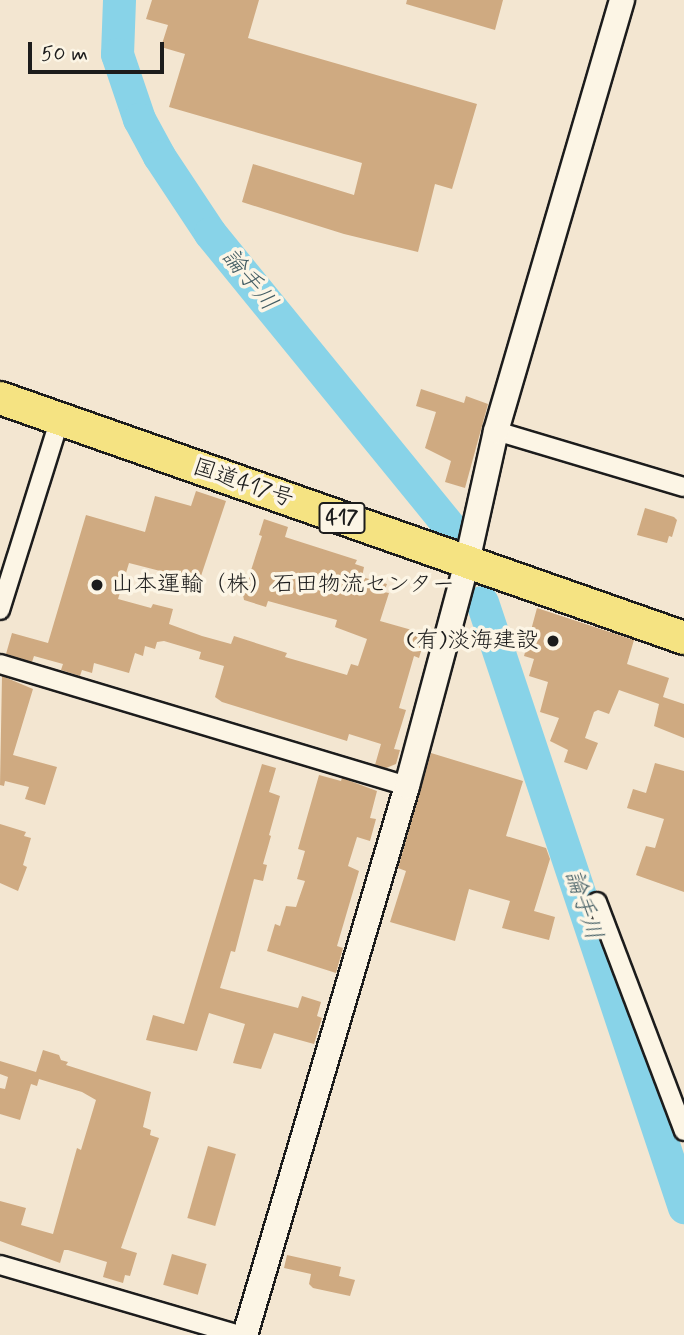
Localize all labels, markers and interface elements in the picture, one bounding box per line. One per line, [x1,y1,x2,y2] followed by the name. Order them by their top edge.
[32,28,168,72] scale bar
[41,40,88,68] text: 50 m
[215,243,283,317] water label: 論手川
[189,454,297,514] street label: 国道417号
[318,500,366,536] road number: 417
[111,571,456,599] place label: 山本運輸（株）石田物流センター
[89,577,105,593] marker: 山本運輸（株）石田物流センター
[406,627,539,655] place label: (有)淡海建設
[545,633,561,649] marker: (有)淡海建設
[558,866,608,944] water label: 論手川

